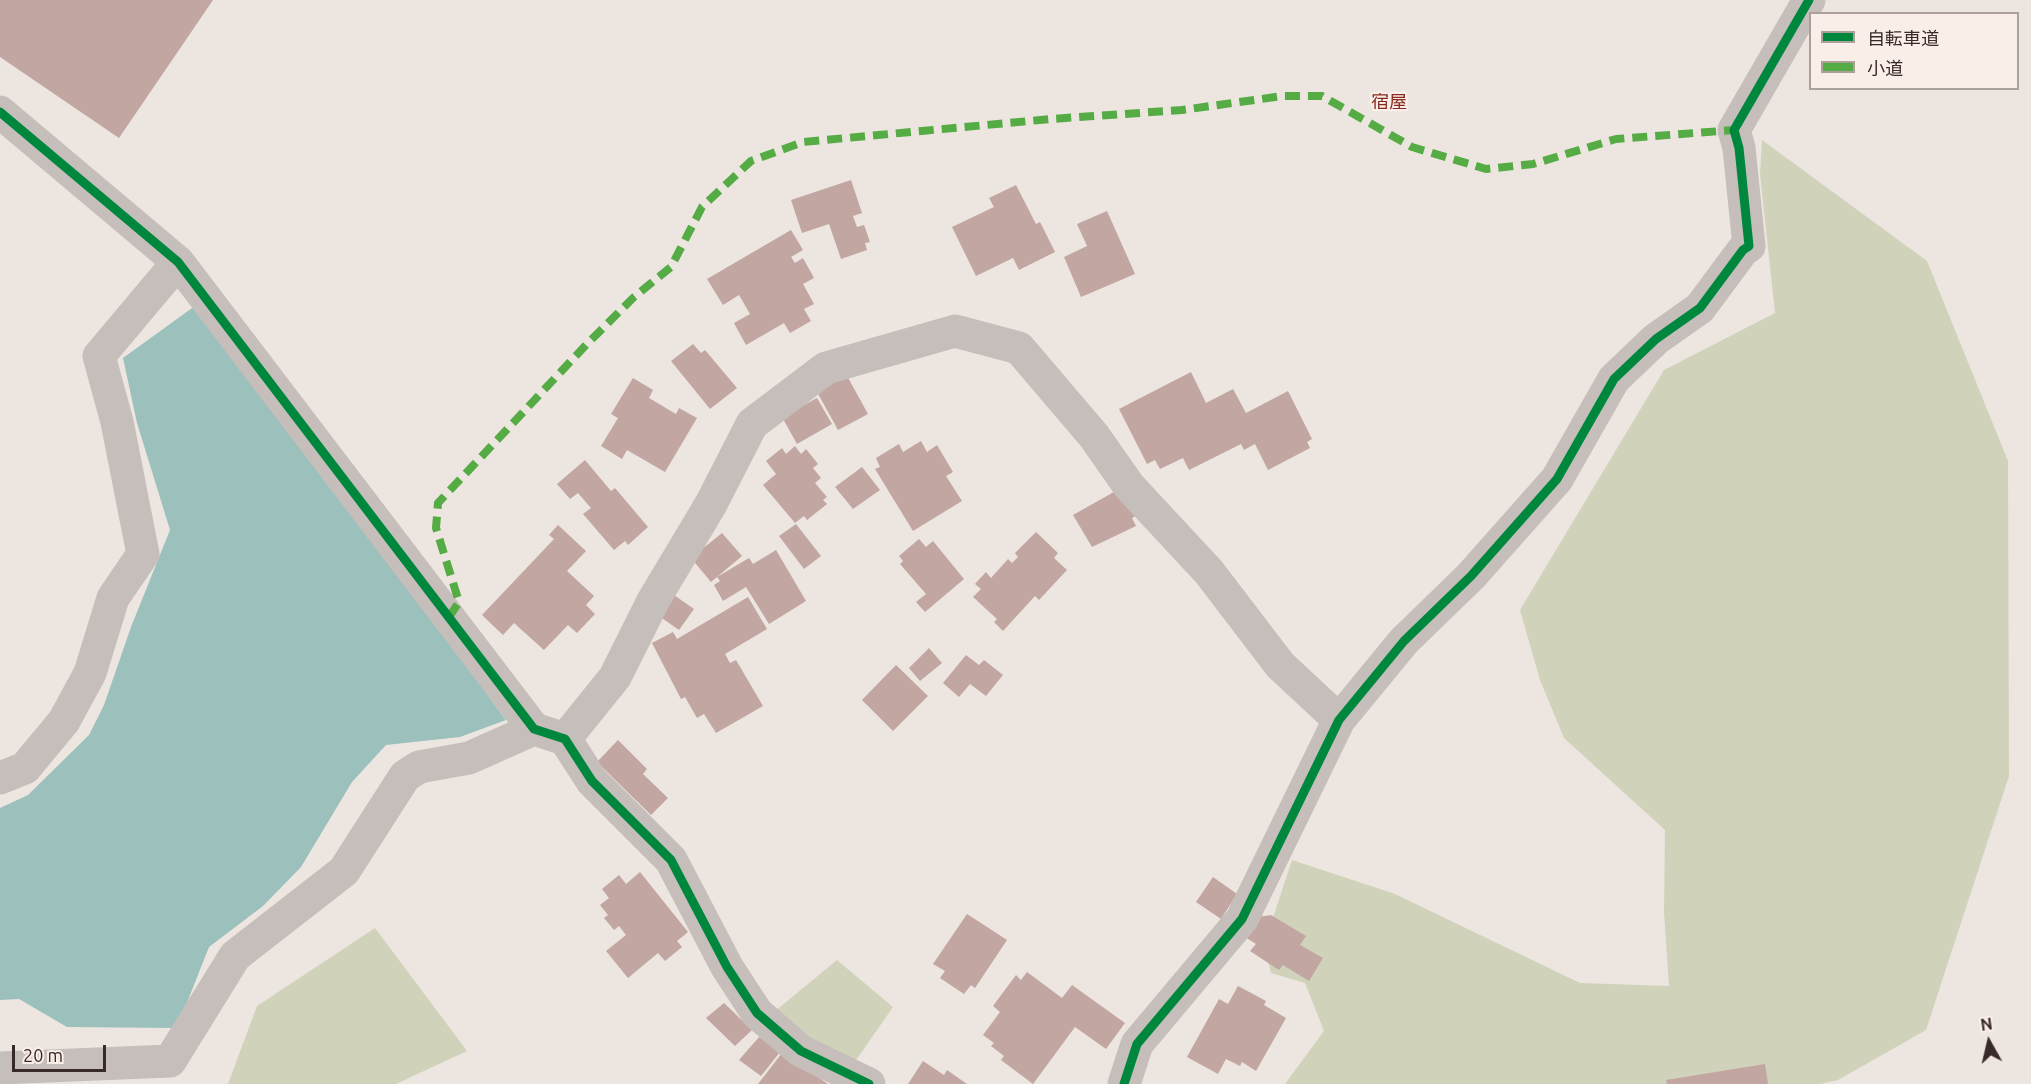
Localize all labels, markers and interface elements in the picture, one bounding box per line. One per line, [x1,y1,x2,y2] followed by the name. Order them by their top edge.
[1809,12,2019,90] legend
[1867,28,1939,48] text: 自転車道
[1867,58,1903,78] text: 小道
[1371,91,1407,113] district label: 宿屋
[1959,1012,2019,1072] north arrow
[1979,1014,1994,1034] text: N
[15,1033,110,1071] scale bar
[23,1045,63,1065] text: 20 m

